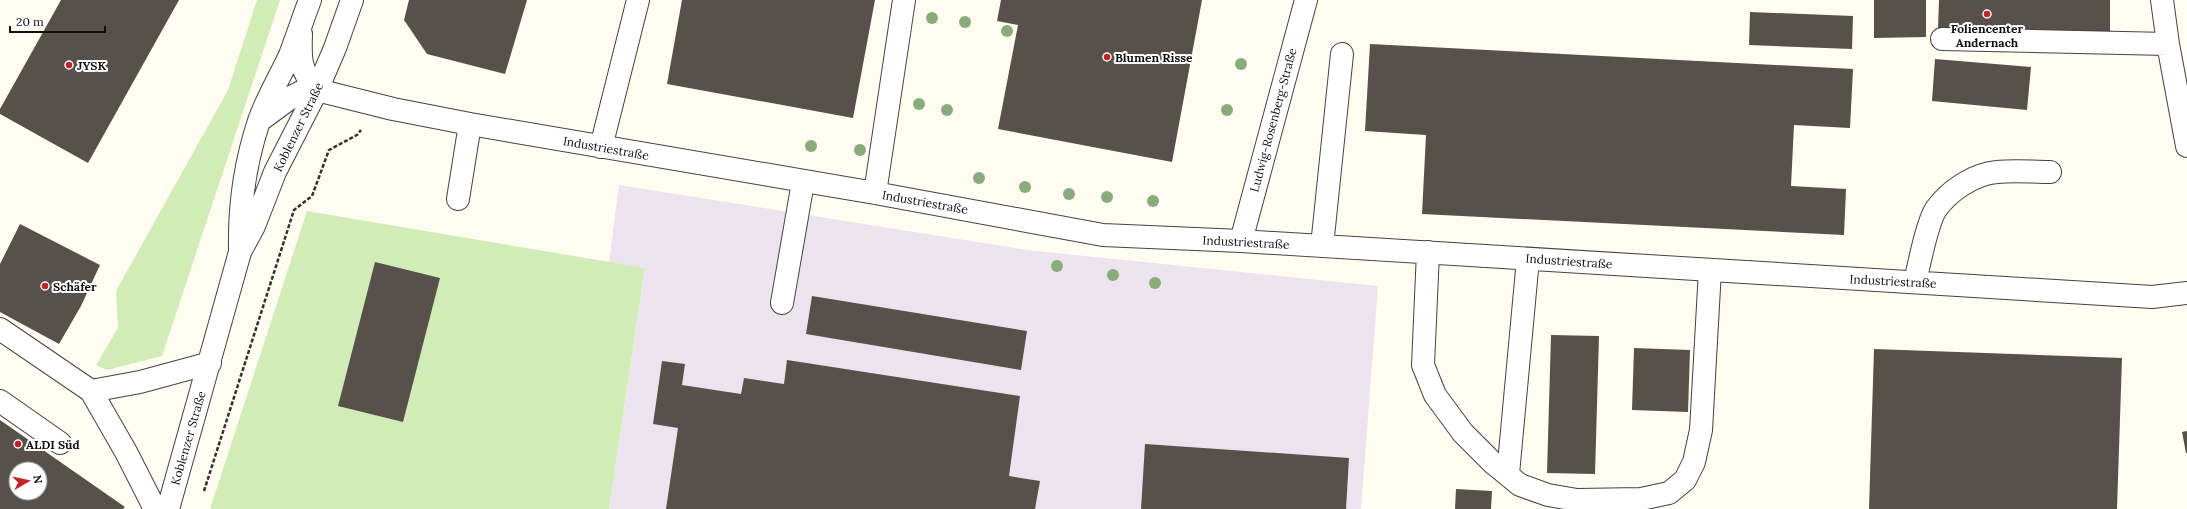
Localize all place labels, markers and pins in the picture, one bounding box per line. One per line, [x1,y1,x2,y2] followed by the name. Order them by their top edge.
[1982,9,1992,19] marker: Foliencenter Andernach
[1951,21,2023,50] place label: Foliencenter Andernach
[1115,50,1193,65] place label: Blumen Risse
[1102,52,1112,62] marker: Blumen Risse
[77,58,107,73] place label: JYSK
[64,60,74,70] marker: JYSK
[53,279,97,294] place label: Schäfer
[40,281,50,291] marker: Schäfer
[26,437,80,452] place label: ALDI Süd
[13,439,23,449] marker: ALDI Süd

